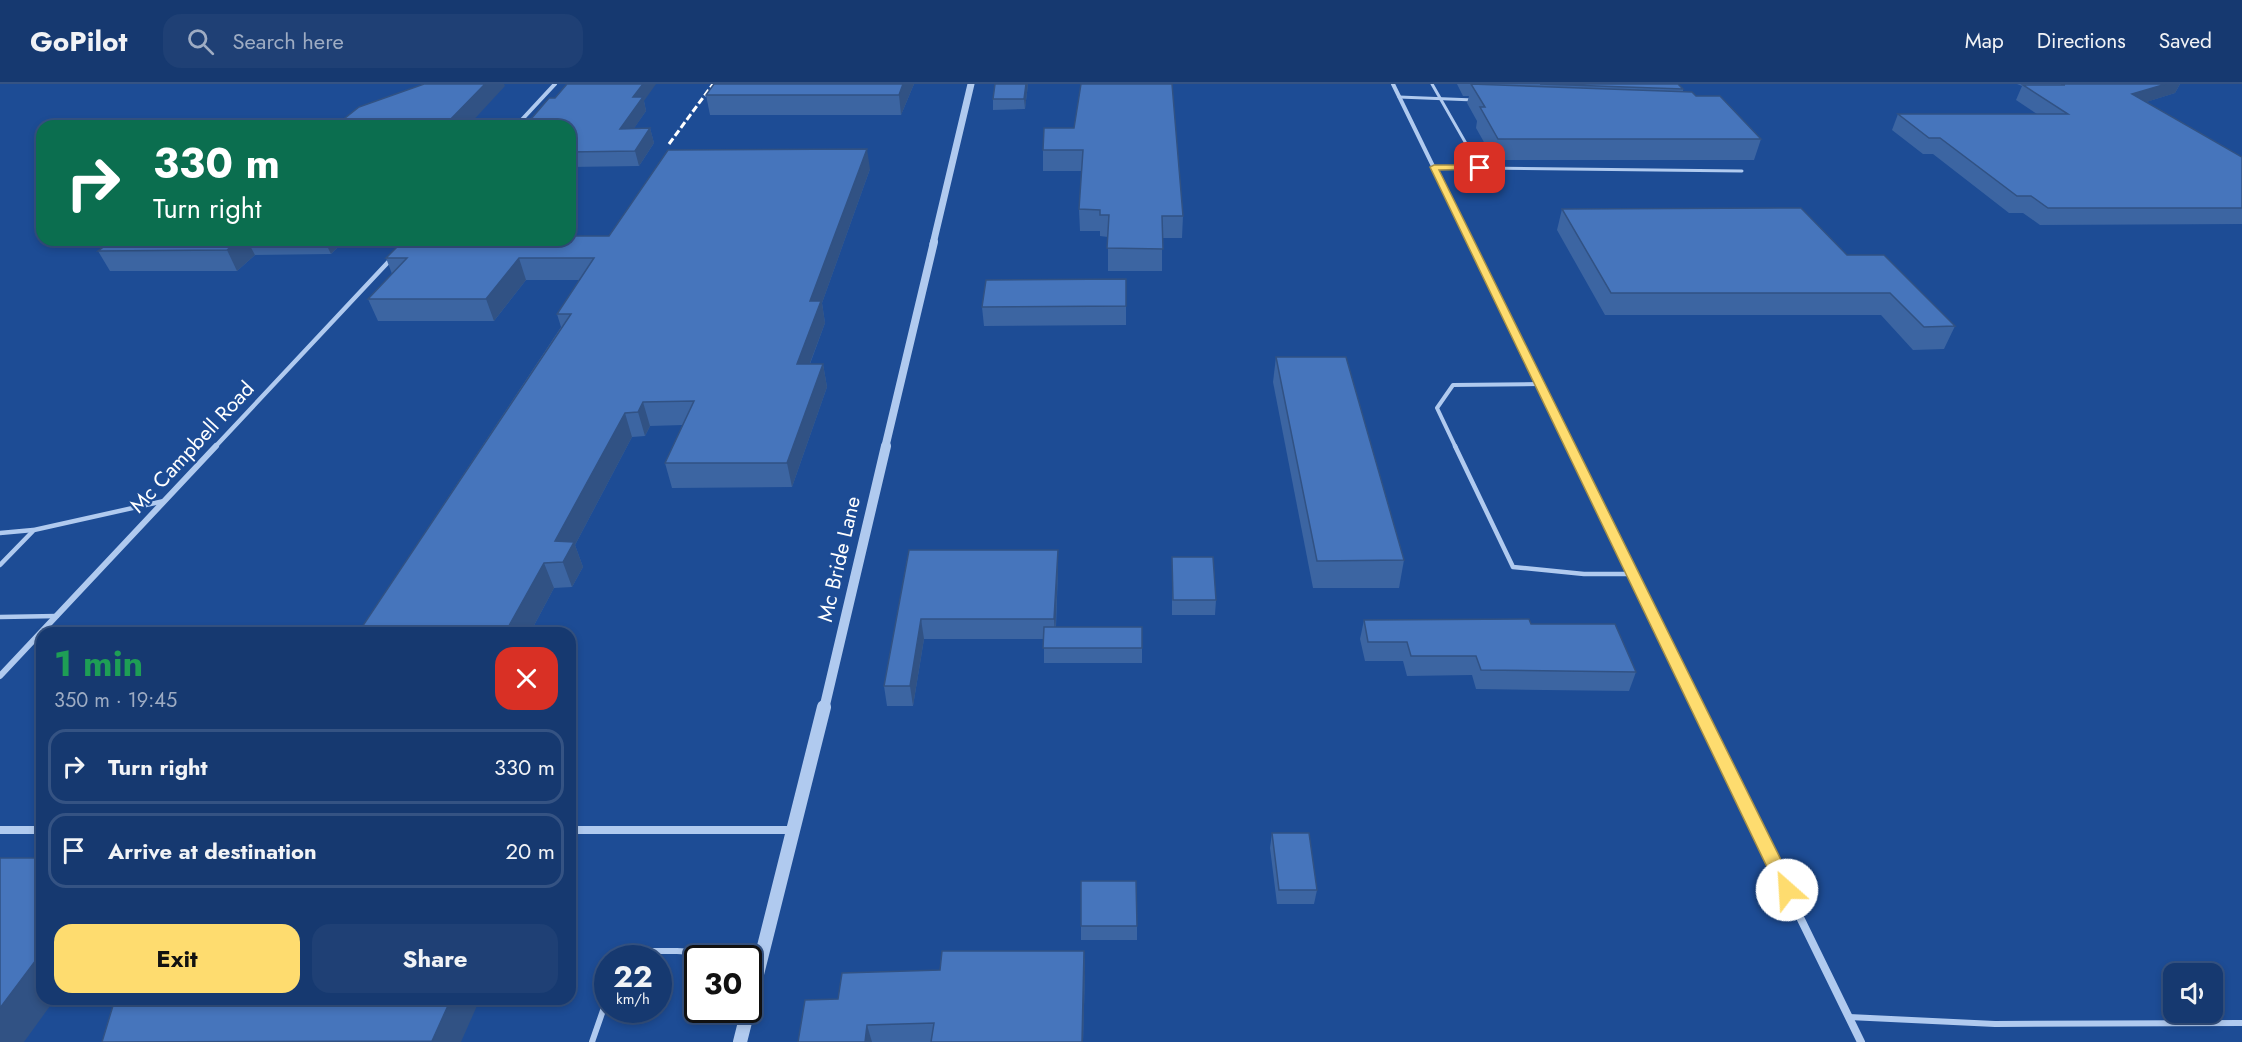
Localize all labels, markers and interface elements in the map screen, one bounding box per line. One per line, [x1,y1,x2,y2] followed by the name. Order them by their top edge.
[163,14,583,68] search box
[30,21,127,62] text: GoPilot
[184,25,217,58] icon: search
[232,25,344,57] text: Search here
[1965,26,2004,56] text: Map
[2037,26,2126,56] text: Directions
[2159,26,2212,56] text: Saved
[153,133,280,194] text: 330 m
[1454,142,1505,193] pin
[54,144,132,222] icon: right
[1463,151,1496,184] icon: arrive
[153,189,261,228] text: Turn right
[123,375,261,519] street label: Mc Campbell Road
[810,493,868,625] street label: Mc Bride Lane
[54,637,143,689] text: 1 min
[495,647,558,710] button: close
[54,686,177,715] text: 350 m · 19:45
[57,750,90,783] icon: right
[108,751,208,783] text: Turn right
[494,751,555,783] text: 330 m
[57,834,90,867] icon: arrive
[108,835,317,867] text: Arrive at destination
[506,835,555,867] text: 20 m
[1755,858,1819,922] position arrow
[54,924,300,993] button: Exit
[312,924,558,993] button: Share
[684,945,762,1023] speed limit sign: 30
[613,955,653,998] text: 22
[2163,963,2223,1023] map controls
[2163,963,2223,1023] button: sound
[616,988,650,1010] text: km/h

